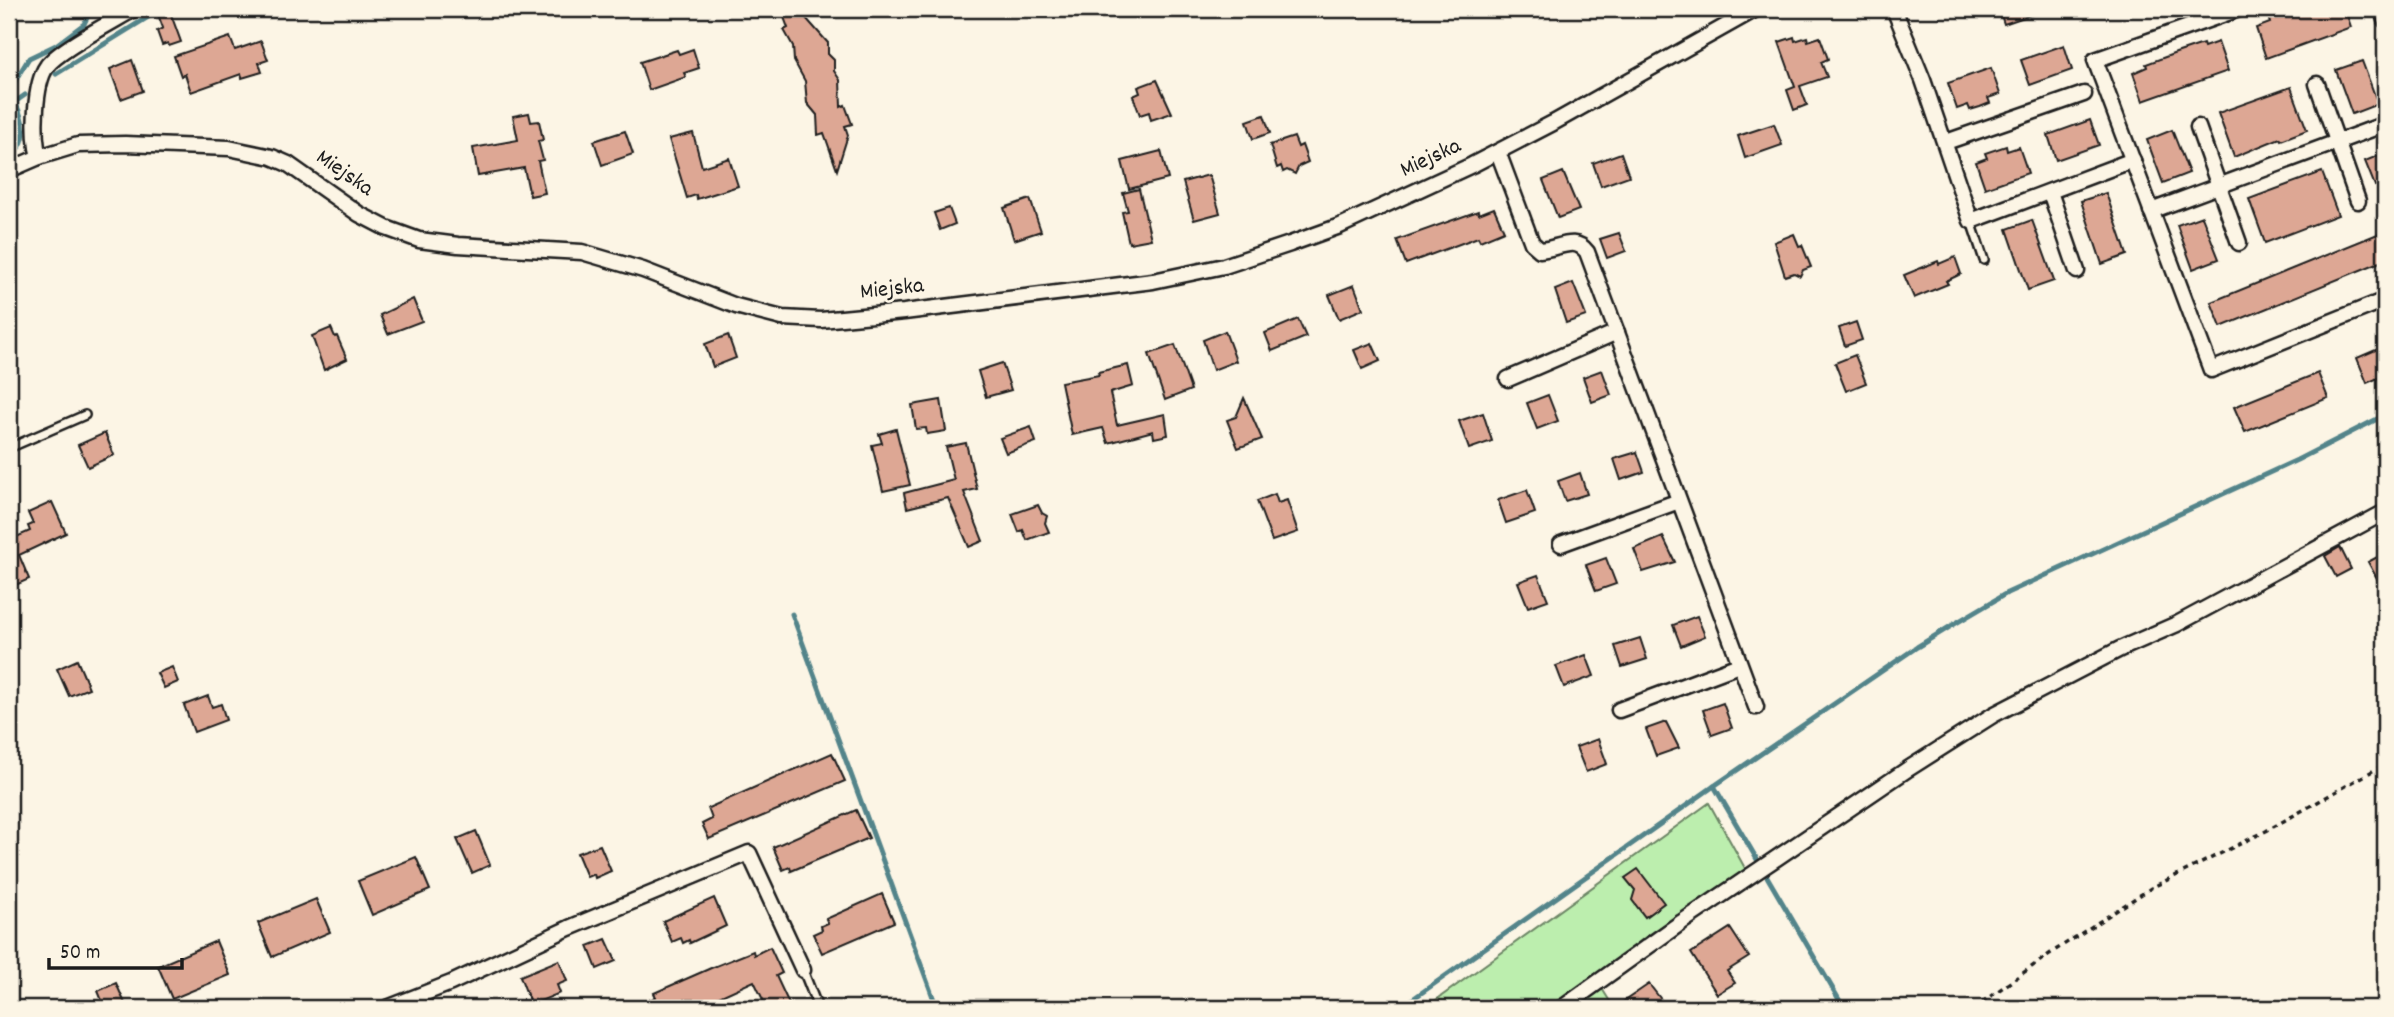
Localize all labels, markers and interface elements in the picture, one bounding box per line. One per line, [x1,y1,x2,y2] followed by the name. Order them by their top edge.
[1395,130,1468,187] street label: Miejska
[308,142,381,206] street label: Miejska
[859,270,927,310] street label: Miejska
[49,926,182,970] scale bar
[60,939,100,969] text: 50 m

